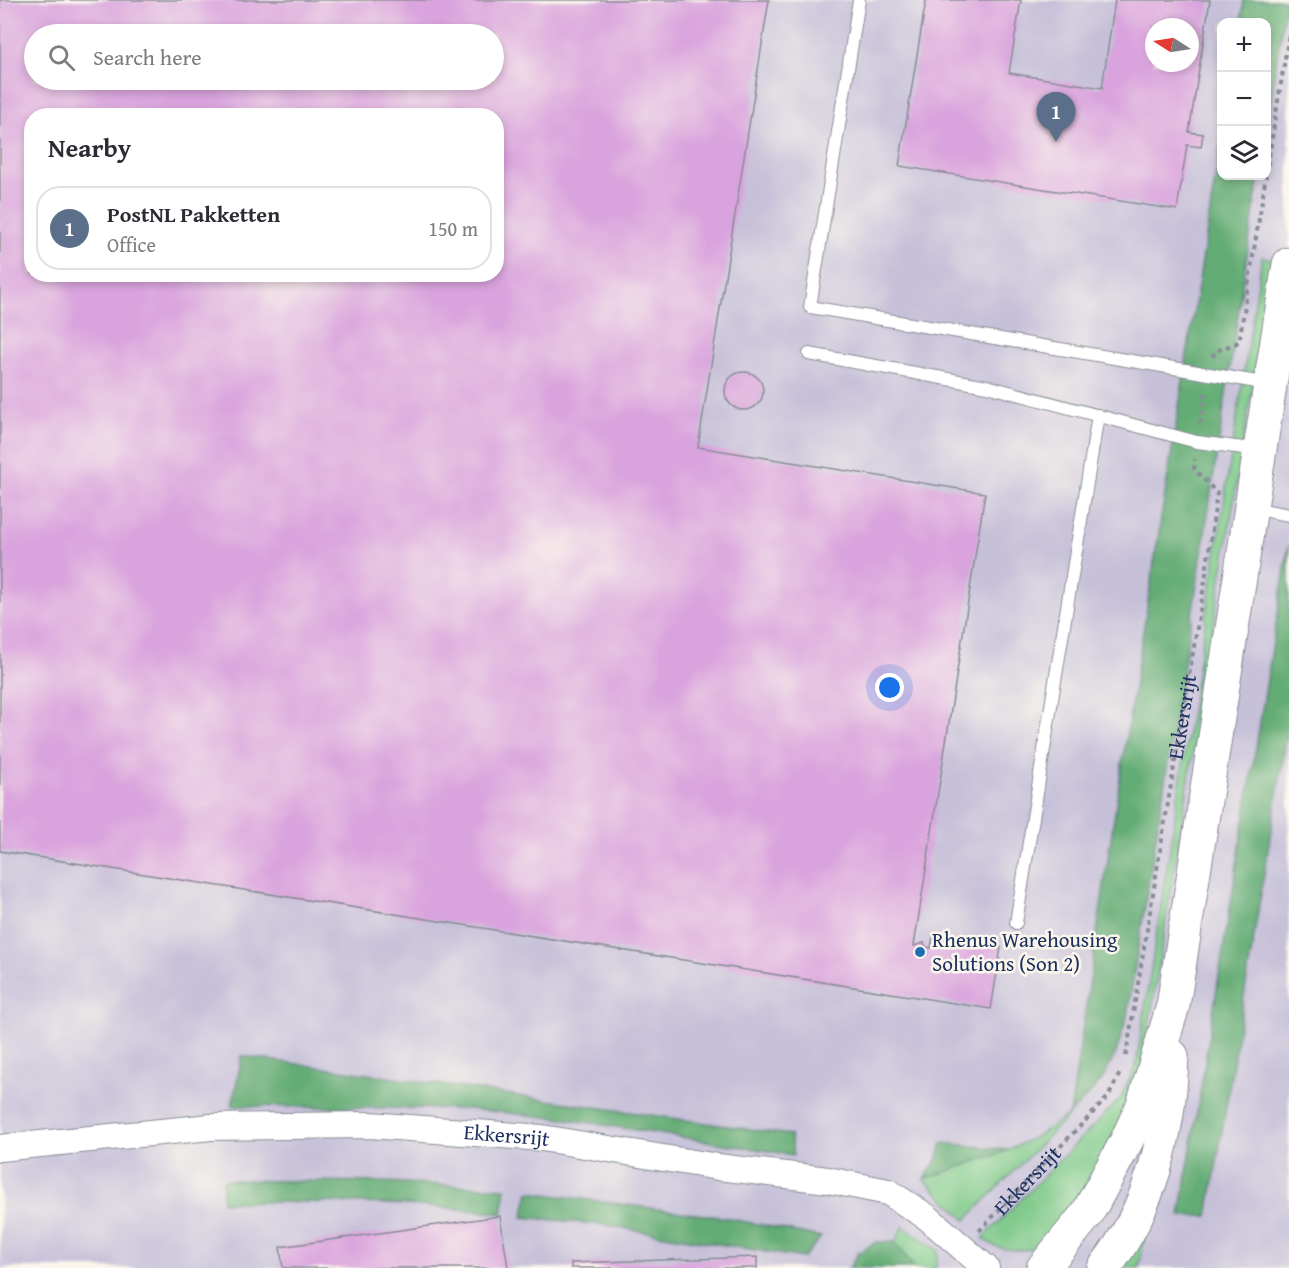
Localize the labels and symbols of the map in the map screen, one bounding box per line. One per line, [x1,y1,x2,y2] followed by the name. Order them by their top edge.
[1145,18,1199,72] north arrow
[1036,92,1076,142] pin: 1
[1159,671,1204,762] street label: Ekkersrijt
[875,673,904,702] your location
[932,924,1118,979] place label: Rhenus Warehousing Solutions (Son 2)
[913,945,927,959] marker: Rhenus Warehousing Solutions (Son 2)
[463,1116,553,1154] street label: Ekkersrijt
[986,1138,1069,1222] street label: Ekkersrijt

